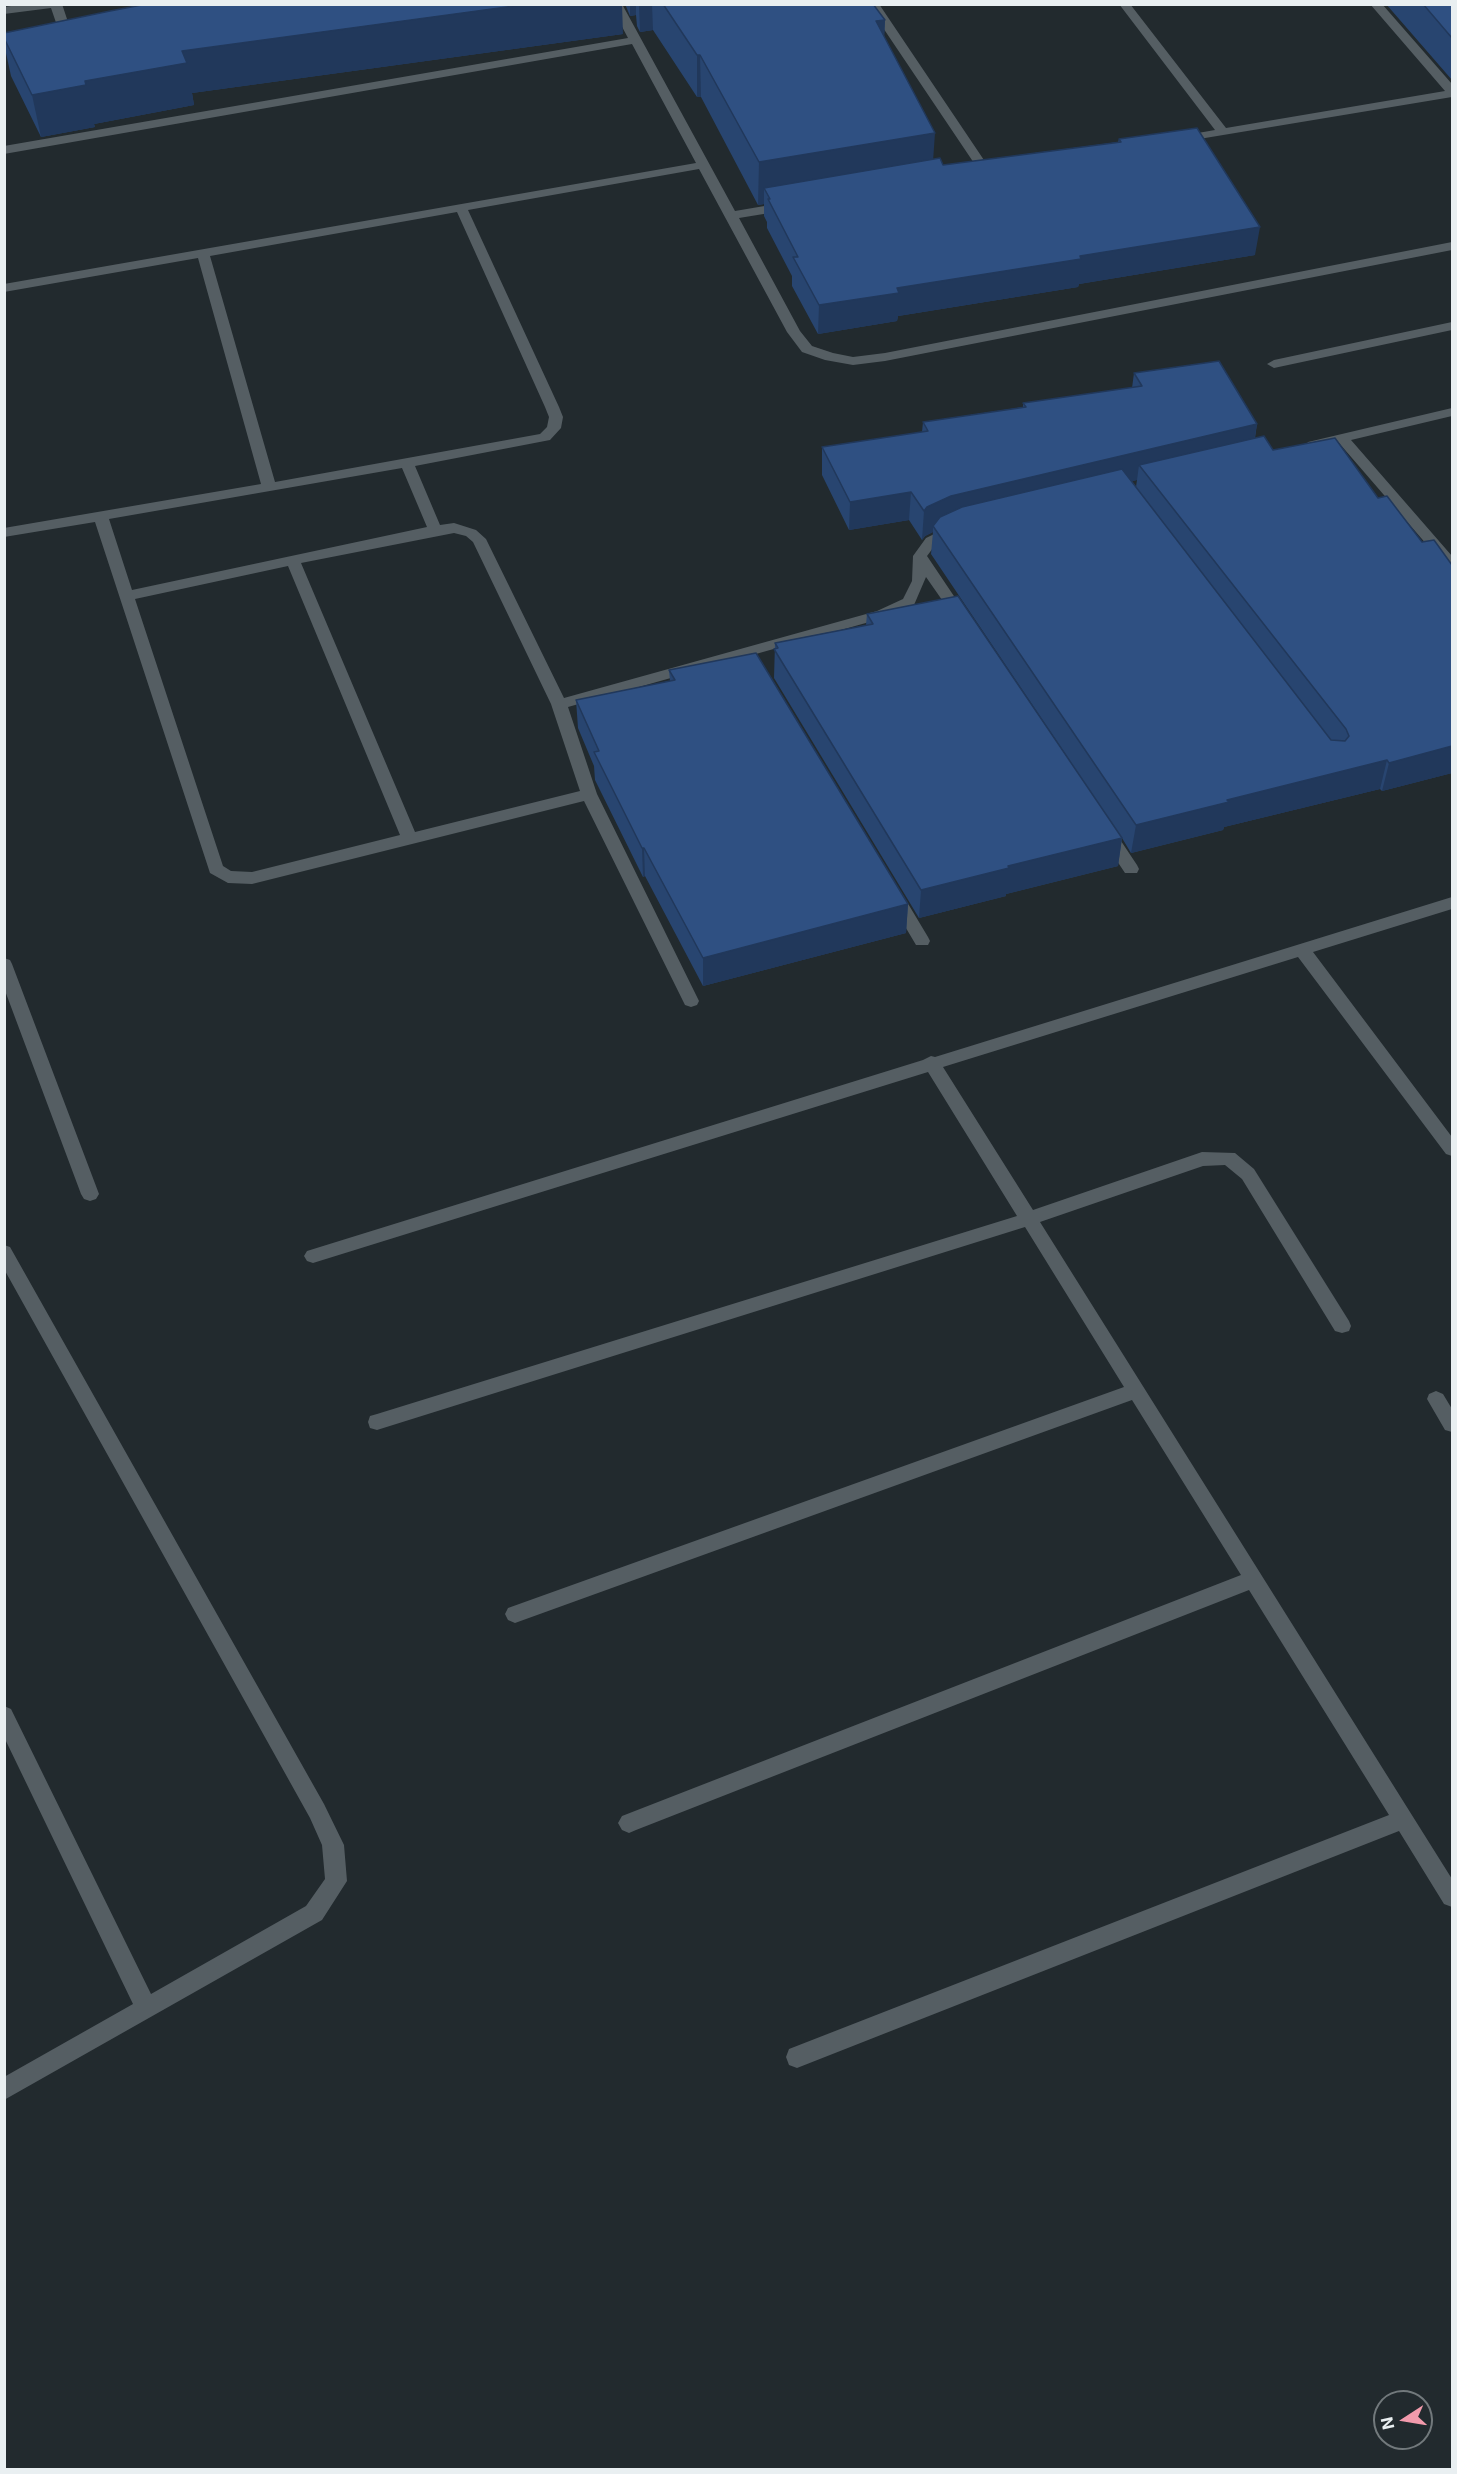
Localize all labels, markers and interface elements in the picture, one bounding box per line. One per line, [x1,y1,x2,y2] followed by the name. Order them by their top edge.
[1373,2390,1433,2450] north arrow
[1376,2415,1398,2431] text: N

